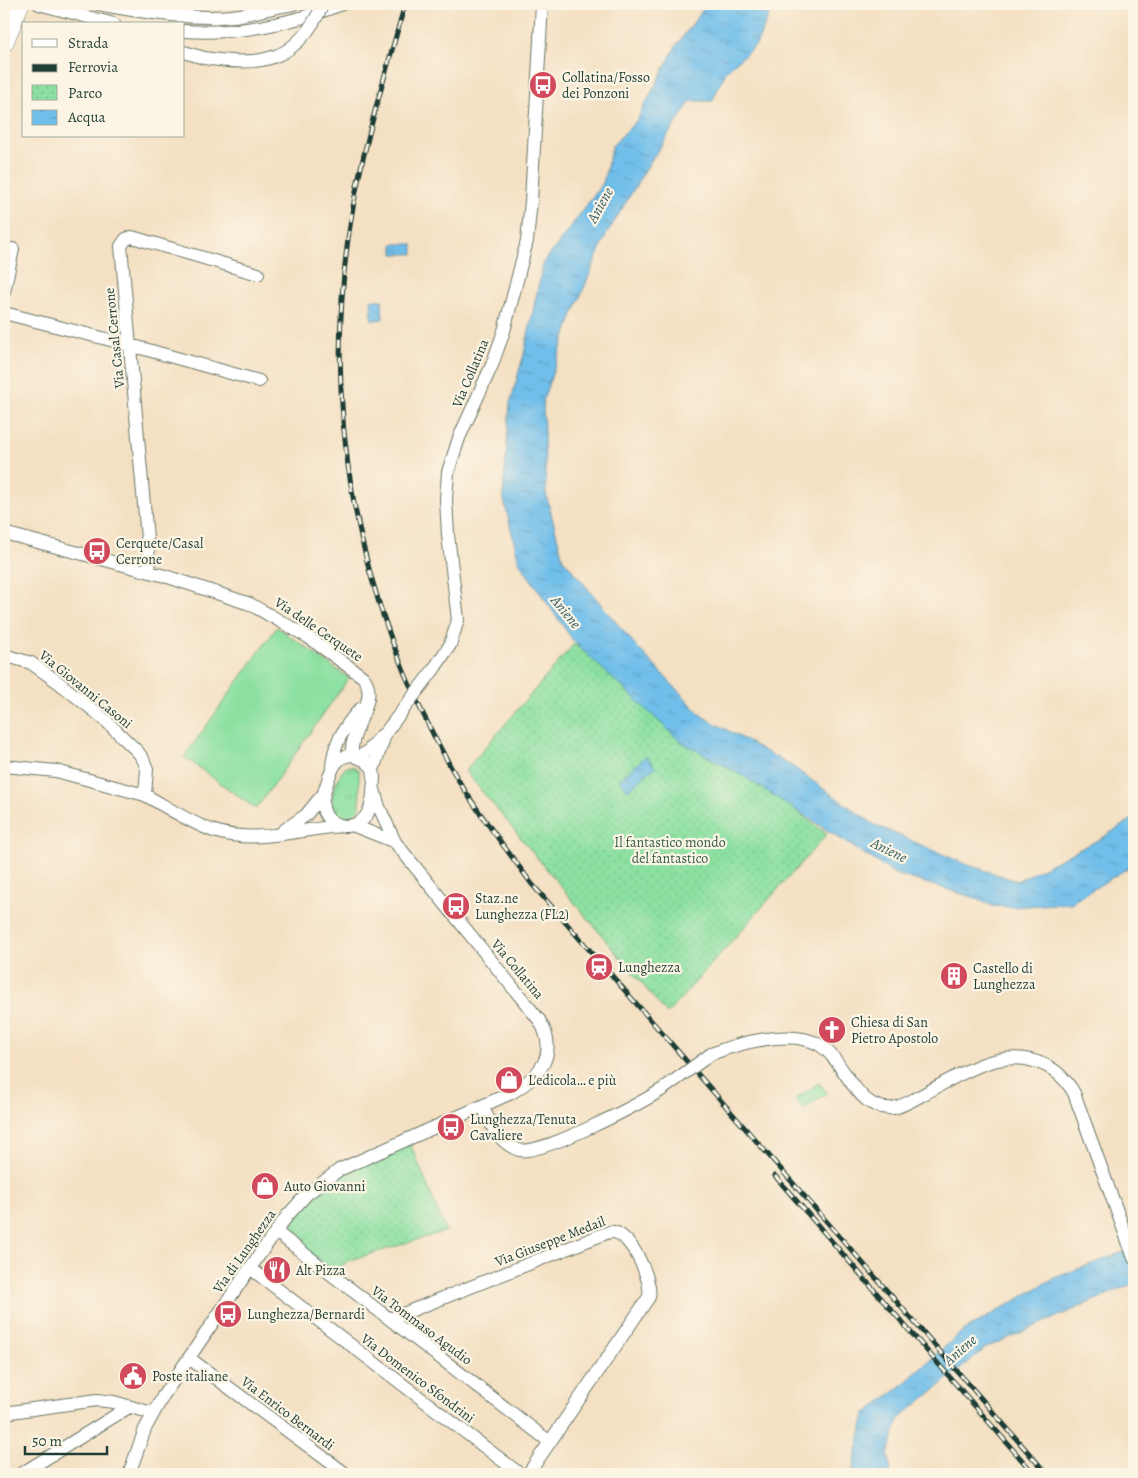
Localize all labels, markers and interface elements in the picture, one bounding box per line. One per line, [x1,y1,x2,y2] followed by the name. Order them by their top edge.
[22,22,185,138] legend
[68,33,109,53] text: Strada
[68,57,118,77] text: Ferrovia
[562,68,650,103] place label: Collatina/Fosso dei Ponzoni
[528,70,558,100] bus stop icon: Collatina/Fosso dei Ponzoni
[68,83,102,103] text: Parco
[67,107,106,127] text: Acqua
[582,183,618,227] water label: Aniene
[100,287,129,390] street label: Via Casal Cerrone
[447,336,494,411] street label: Via Collatina
[116,534,204,569] place label: Cerquete/Casal Cerrone
[82,536,112,566] bus stop icon: Cerquete/Casal Cerrone
[546,590,586,633] water label: Aniene
[270,592,367,666] street label: Via delle Cerquete
[34,645,136,733] street label: Via Giovanni Casoni
[867,832,911,868] water label: Aniene
[614,833,726,868] park label: Il fantastico mondo del fantastico
[475,889,569,924] place label: Staz.ne Lunghezza (FL2)
[441,891,471,921] bus stop icon: Staz.ne Lunghezza (FL2)
[486,935,549,1004] street label: Via Collatina
[584,952,614,982] station icon: Lunghezza
[618,958,681,977] place label: Lunghezza
[973,959,1036,994] place label: Castello di Lunghezza
[939,961,969,991] building icon: Castello di Lunghezza
[851,1013,938,1048] place label: Chiesa di San Pietro Apostolo
[817,1015,847,1045] church icon: Chiesa di San Pietro Apostolo
[494,1065,524,1095] shop icon: L'edicola… e più
[528,1071,617,1090] place label: L'edicola… e più
[470,1110,577,1145] place label: Lunghezza/Tenuta Cavaliere
[436,1112,466,1142] bus stop icon: Lunghezza/Tenuta Cavaliere
[250,1171,280,1201] shop icon: Auto Giovanni
[283,1177,365,1196] place label: Auto Giovanni
[208,1205,281,1298] street label: Via di Lunghezza
[491,1211,609,1272] street label: Via Giuseppe Medail
[262,1255,292,1285] restaurant icon: Alt Pizza
[295,1261,346,1280] place label: Alt Pizza
[367,1281,476,1370] street label: Via Tommaso Agudio
[213,1299,243,1329] bus stop icon: Lunghezza/Bernardi
[247,1305,365,1324] place label: Lunghezza/Bernardi
[356,1329,479,1428] street label: Via Domenico Sfondrini
[938,1330,981,1371] water label: Aniene
[118,1361,148,1391] public building icon: Poste italiane
[152,1367,228,1386] place label: Poste italiane
[236,1371,338,1455] street label: Via Enrico Bernardi
[25,1423,108,1455] scale bar
[32,1431,62,1451] text: 50 m

